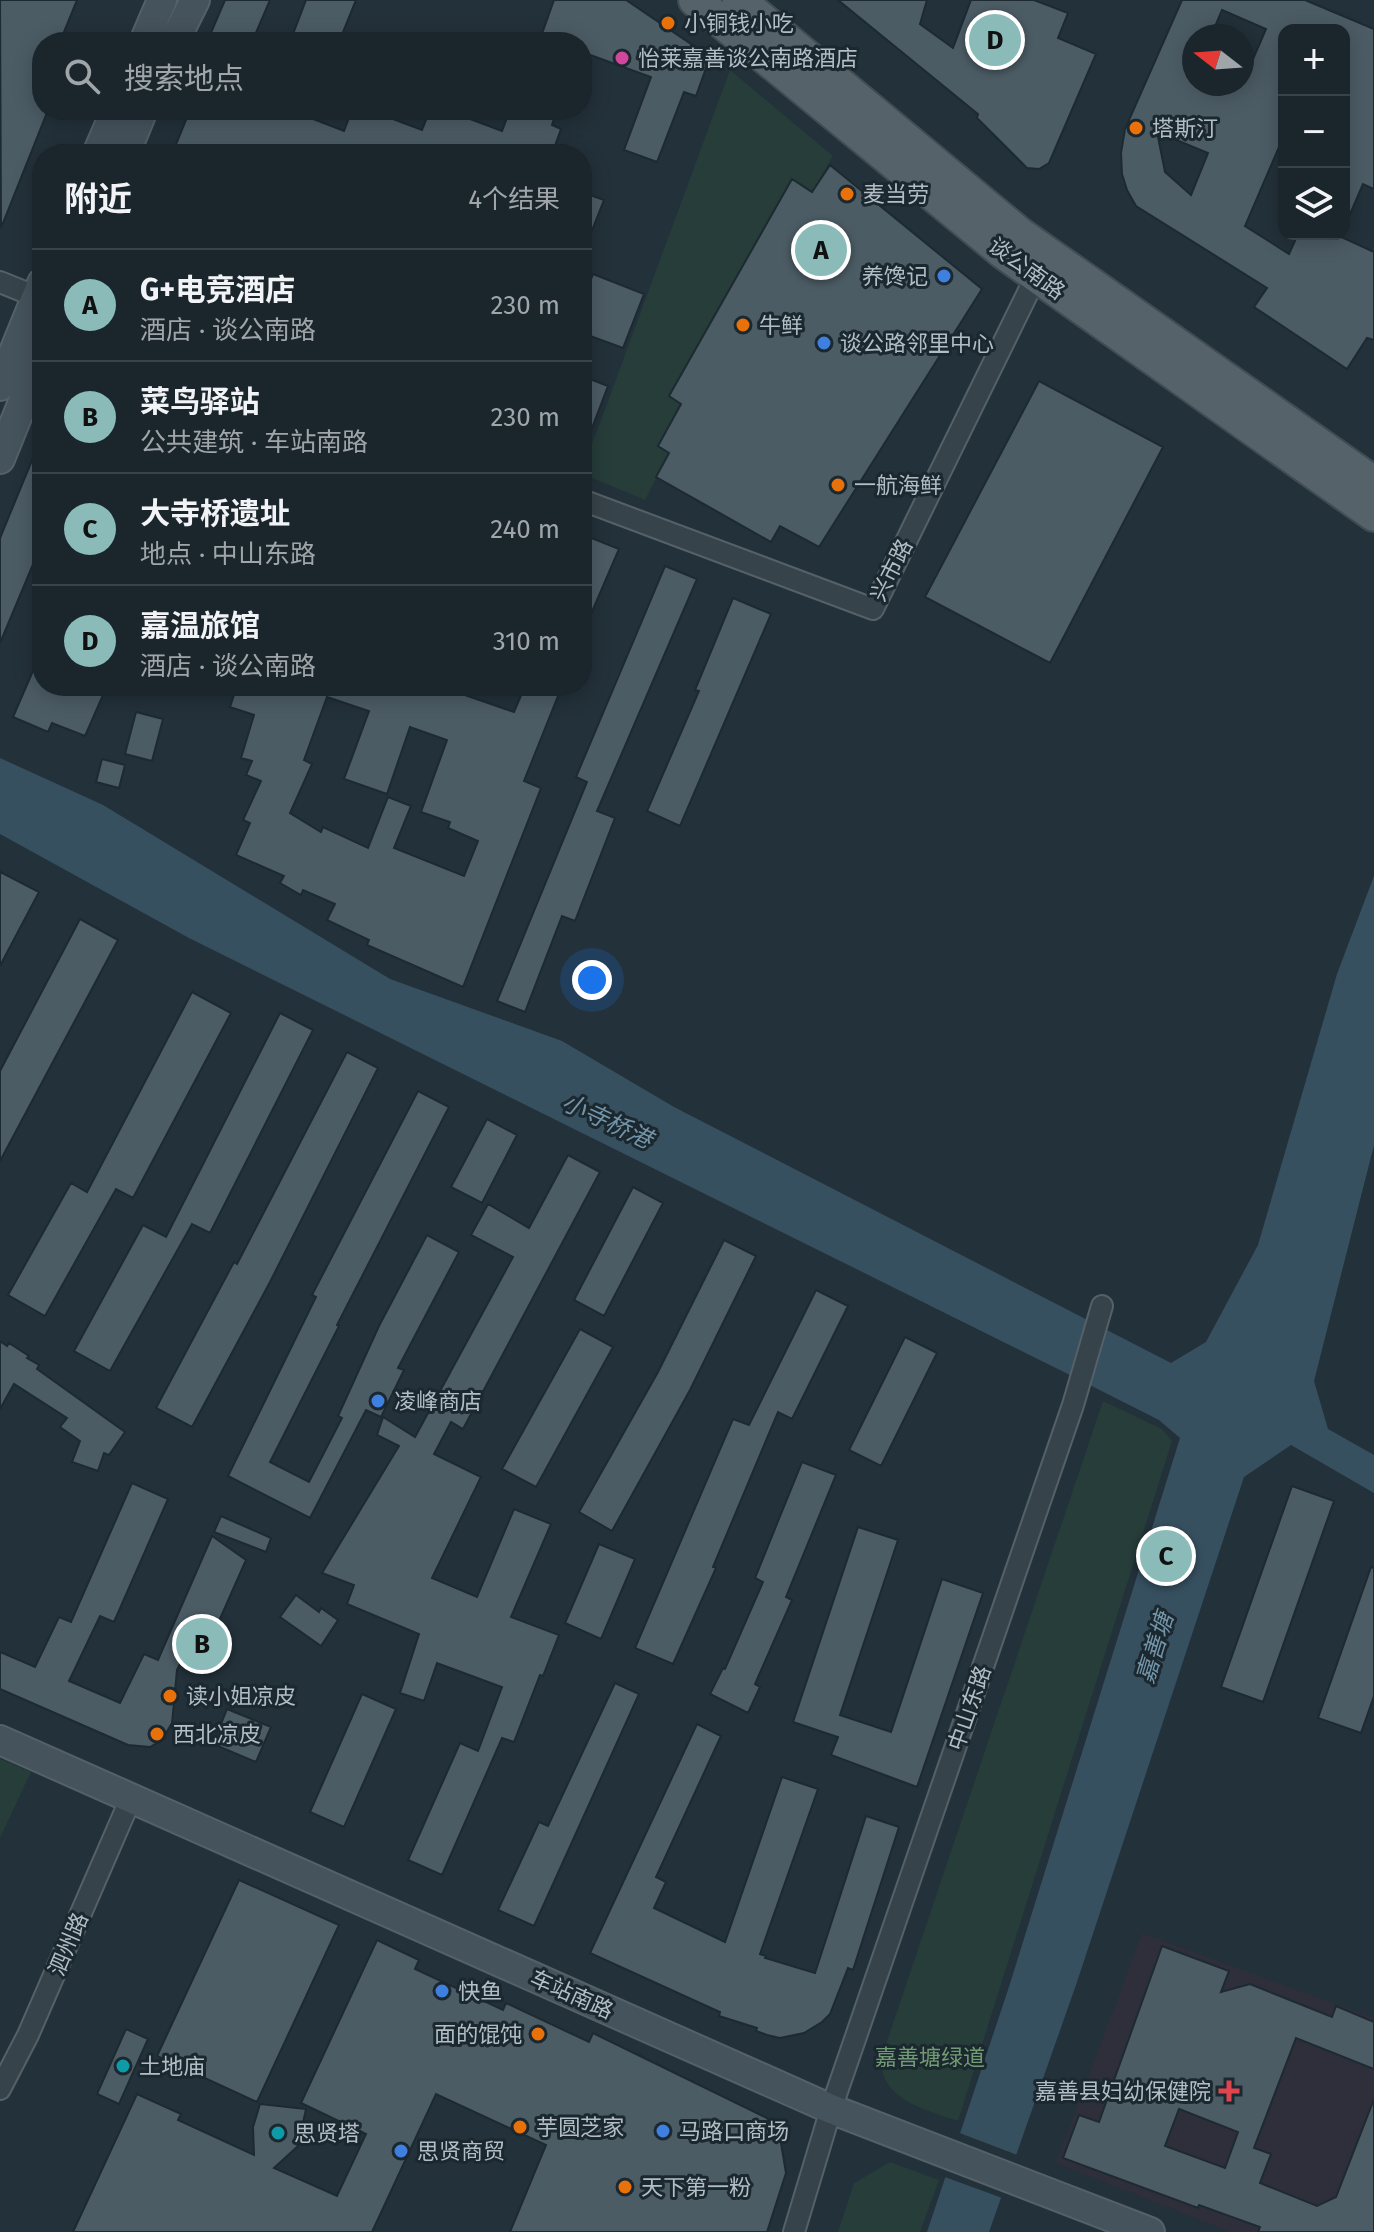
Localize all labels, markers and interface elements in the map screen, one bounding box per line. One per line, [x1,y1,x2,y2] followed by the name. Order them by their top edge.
[684,10,794,37] place label: 小铜钱小吃
[969,10,1021,70] pin: D
[659,14,677,32] marker: 小铜钱小吃
[1182,24,1254,96] north arrow
[1278,24,1350,240] map controls
[1278,24,1350,96] button: +
[32,32,592,120] search box
[638,45,858,72] place label: 怡莱嘉善谈公南路酒店
[613,49,631,67] marker: 怡莱嘉善谈公南路酒店
[60,54,104,98] icon: search
[124,61,244,97] text: 搜索地点
[1278,96,1350,168] button: −
[1152,115,1218,142] place label: 塔斯汀
[1127,119,1145,137] marker: 塔斯汀
[1278,168,1350,240] button: layers
[64,179,132,220] text: 附近
[863,181,929,208] place label: 麦当劳
[468,184,560,215] text: 4个结果
[838,185,856,203] marker: 麦当劳
[795,220,847,280] pin: A
[983,232,1070,305] street label: 谈公南路
[862,263,928,290] place label: 养馋记
[935,267,953,285] marker: 养馋记
[140,272,295,308] text: G+电竞酒店
[82,290,98,321] text: A
[491,290,560,321] text: 230 m
[759,312,803,339] place label: 牛鲜
[140,315,316,346] text: 酒店 · 谈公南路
[734,316,752,334] marker: 牛鲜
[840,330,994,357] place label: 谈公路邻里中心
[815,334,833,352] marker: 谈公路邻里中心
[140,384,260,420] text: 菜鸟驿站
[82,402,98,433] text: B
[491,402,560,433] text: 230 m
[140,427,368,458] text: 公共建筑 · 车站南路
[854,472,942,499] place label: 一航海鲜
[829,476,847,494] marker: 一航海鲜
[140,496,290,532] text: 大寺桥遗址
[83,514,97,545] text: C
[490,514,560,545] text: 240 m
[864,535,918,606] street label: 兴市路
[140,539,316,570] text: 地点 · 中山东路
[140,608,260,644] text: 嘉温旅馆
[82,626,98,657] text: D
[493,626,560,657] text: 310 m
[140,651,316,682] text: 酒店 · 谈公南路
[572,960,612,1000] your location
[558,1088,659,1155] water label: 小寺桥港
[394,1388,482,1415] place label: 凌峰商店
[369,1392,387,1410] marker: 凌峰商店
[1140,1526,1192,1586] pin: C
[1131,1606,1180,1687] water label: 嘉善塘
[176,1614,228,1674] pin: B
[942,1662,997,1754] street label: 中山东路
[186,1683,296,1710] place label: 读小姐凉皮
[161,1687,179,1705] marker: 读小姐凉皮
[173,1721,261,1748] place label: 西北凉皮
[148,1725,166,1743] marker: 西北凉皮
[43,1909,94,1980] street label: 泗州路
[526,1964,617,2025] street label: 车站南路
[458,1978,502,2005] place label: 快鱼
[433,1982,451,2000] marker: 快鱼
[434,2021,522,2048] place label: 面的馄饨
[529,2025,547,2043] marker: 面的馄饨
[875,2044,985,2071] park label: 嘉善塘绿道
[139,2053,205,2080] place label: 土地庙
[114,2057,132,2075] marker: 土地庙
[1035,2078,1211,2105] place label: 嘉善县妇幼保健院
[1218,2080,1240,2102] marker: 嘉善县妇幼保健院
[536,2114,624,2141] place label: 芋圆芝家
[511,2118,529,2136] marker: 芋圆芝家
[679,2118,789,2145] place label: 马路口商场
[294,2120,360,2147] place label: 思贤塔
[654,2122,672,2140] marker: 马路口商场
[269,2124,287,2142] marker: 思贤塔
[417,2138,505,2165] place label: 思贤商贸
[392,2142,410,2160] marker: 思贤商贸
[641,2174,751,2201] place label: 天下第一粉
[616,2178,634,2196] marker: 天下第一粉

